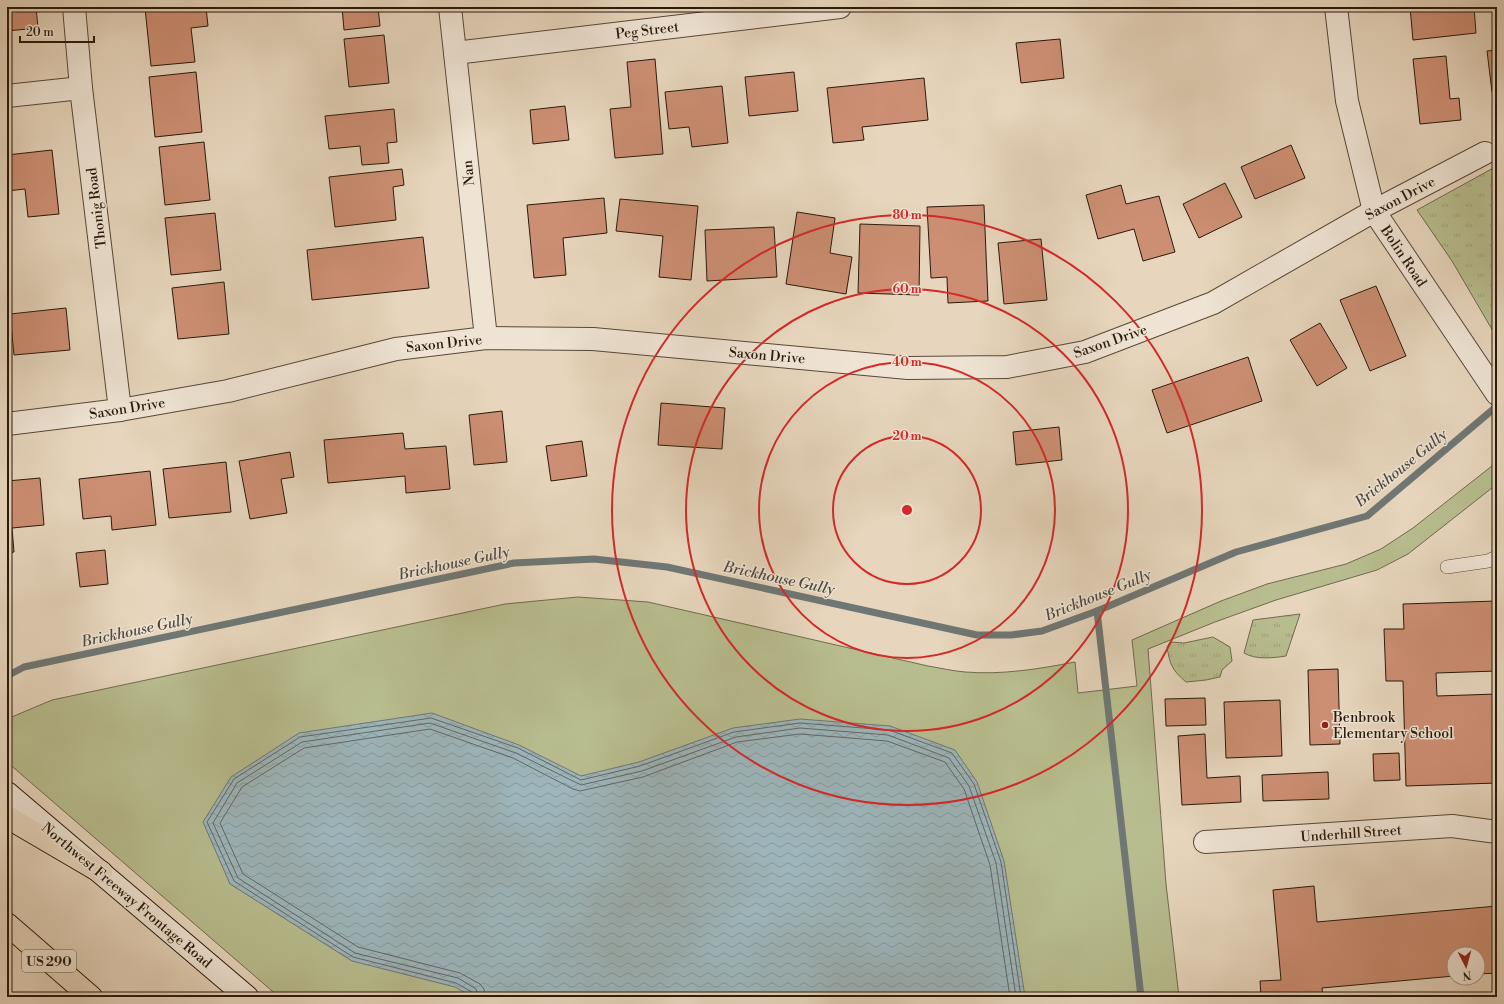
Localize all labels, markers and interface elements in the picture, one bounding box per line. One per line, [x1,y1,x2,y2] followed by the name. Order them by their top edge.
[20,18,94,44] scale bar
[614,18,680,44] street label: Peg Street
[26,25,54,40] text: 20 m
[459,159,479,187] street label: Nan
[83,166,111,249] street label: Thonig Road
[1362,173,1439,225] street label: Saxon Drive
[892,208,922,223] text: 80 m
[1376,222,1430,291] street label: Bolin Road
[892,282,922,297] text: 60 m
[1071,321,1149,363] street label: Saxon Drive
[405,331,483,357] street label: Saxon Drive
[728,344,806,368] street label: Saxon Drive
[892,355,922,370] text: 40 m
[88,394,166,424] street label: Saxon Drive
[1351,425,1452,512] water label: Brickhouse Gully
[892,429,922,444] text: 20 m
[900,503,914,517] centre of rings
[396,542,513,585] water label: Brickhouse Gully
[721,557,837,600] water label: Brickhouse Gully
[1041,565,1155,626] water label: Brickhouse Gully
[79,609,196,652] water label: Brickhouse Gully
[1332,709,1453,743] place label: Benbrook Elementary School
[1320,720,1330,730] marker: Benbrook Elementary School
[37,819,215,972] street label: Northwest Freeway Frontage Road
[1300,821,1402,847] street label: Underhill Street
[1446,946,1486,986] north arrow
[22,950,76,972] road number: US 290
[1462,968,1472,982] text: N

